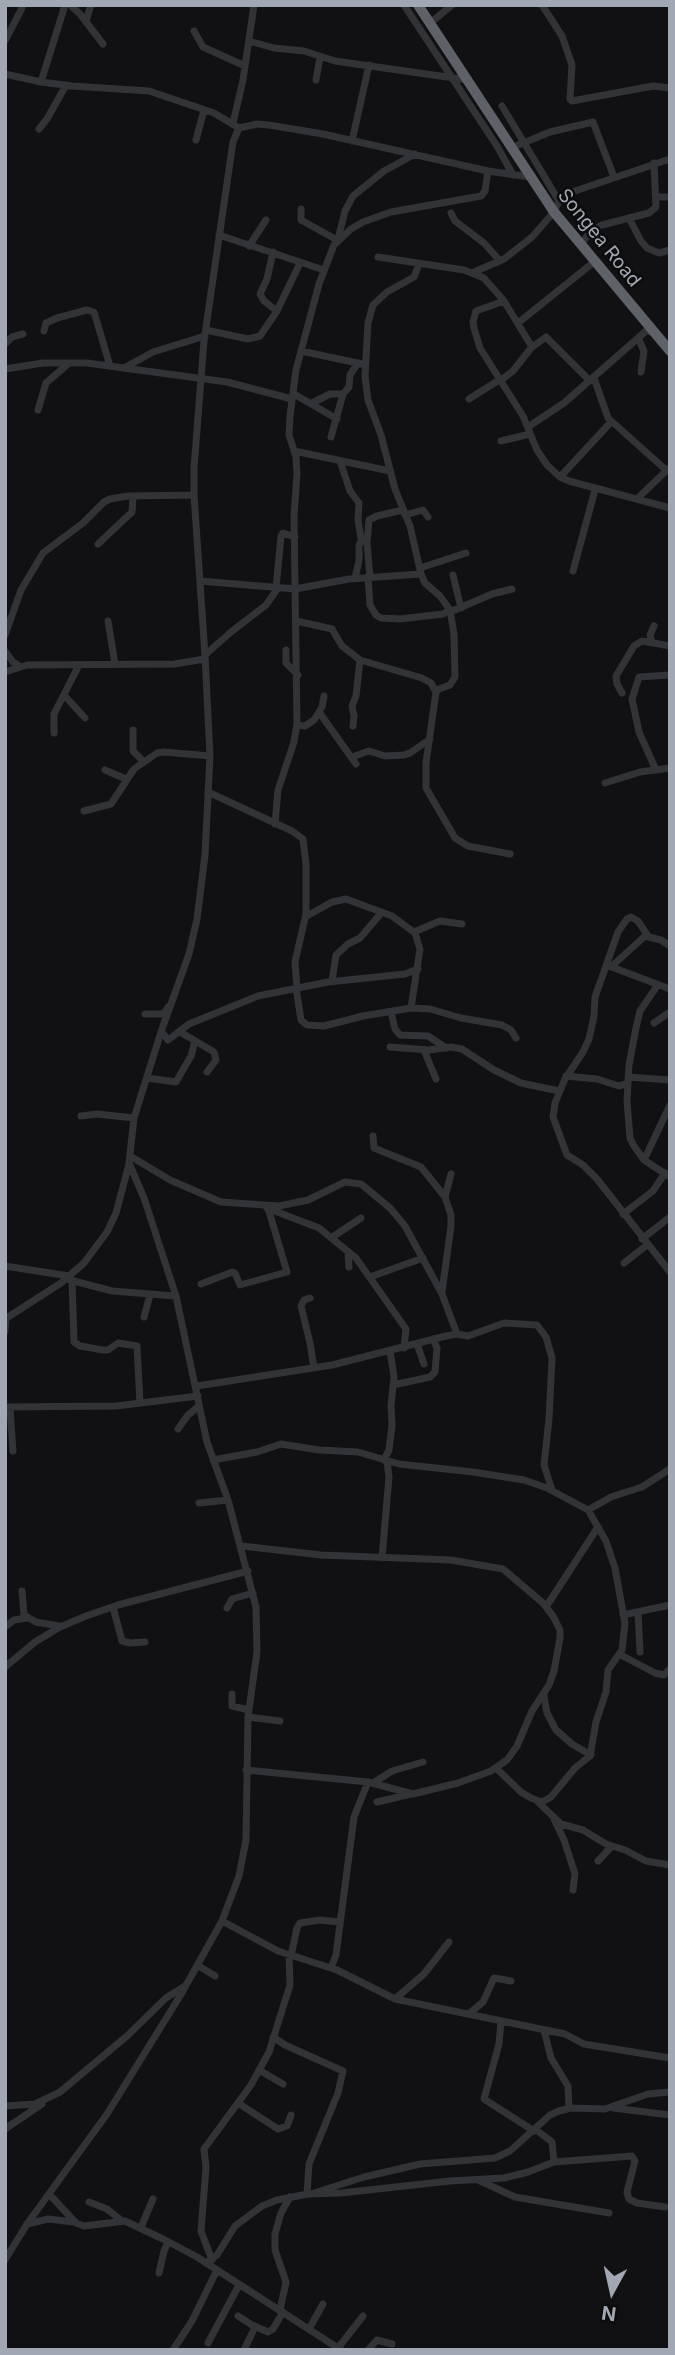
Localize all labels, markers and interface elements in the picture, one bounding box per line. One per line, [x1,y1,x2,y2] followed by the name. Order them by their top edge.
[553,184,645,292] street label: Songea Road
[577,2257,647,2327] north arrow
[600,2301,618,2326] text: N

